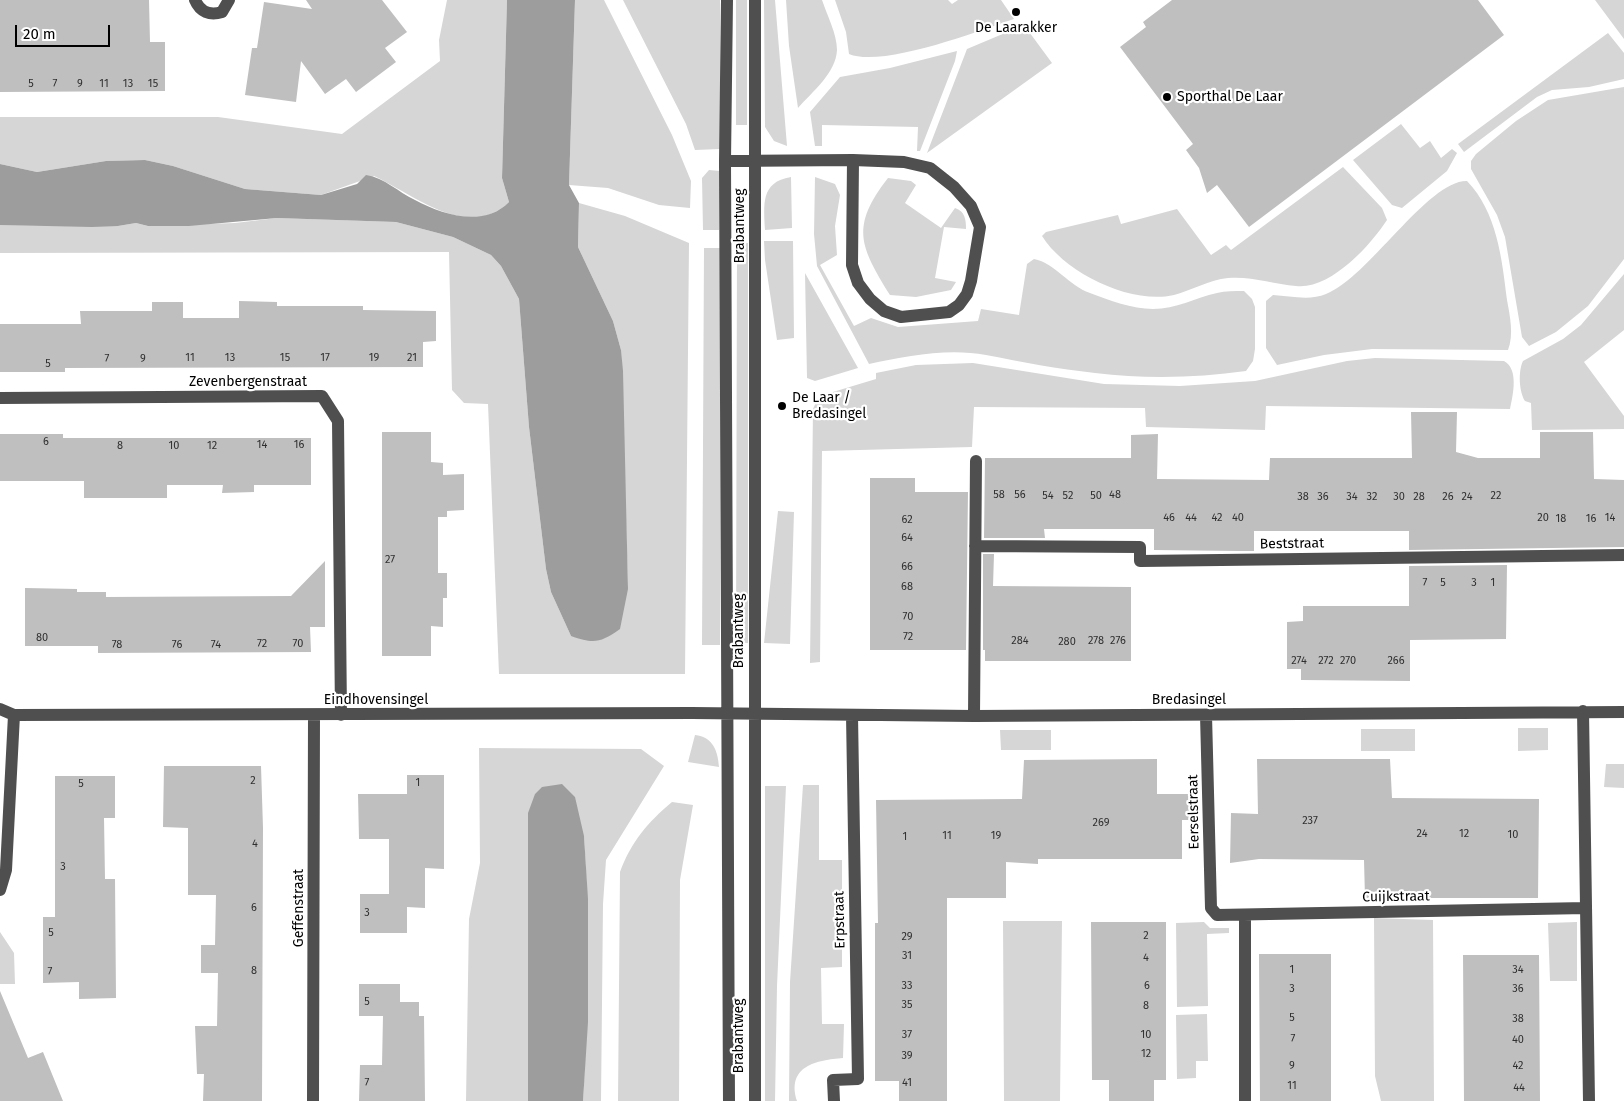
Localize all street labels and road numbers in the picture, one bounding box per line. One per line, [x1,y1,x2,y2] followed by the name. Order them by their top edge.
[732,188,748,264] street label: Brabantweg
[189,374,307,390] street label: Zevenbergenstraat
[1260,535,1324,553] street label: Beststraat
[731,593,747,669] street label: Brabantweg
[324,692,428,708] street label: Eindhovensingel
[1152,692,1226,708] street label: Bredasingel
[1185,774,1203,850] street label: Eerselstraat
[291,869,307,947] street label: Geffenstraat
[1362,888,1430,906] street label: Cuijkstraat
[831,891,849,949] street label: Erpstraat
[731,998,747,1074] street label: Brabantweg

